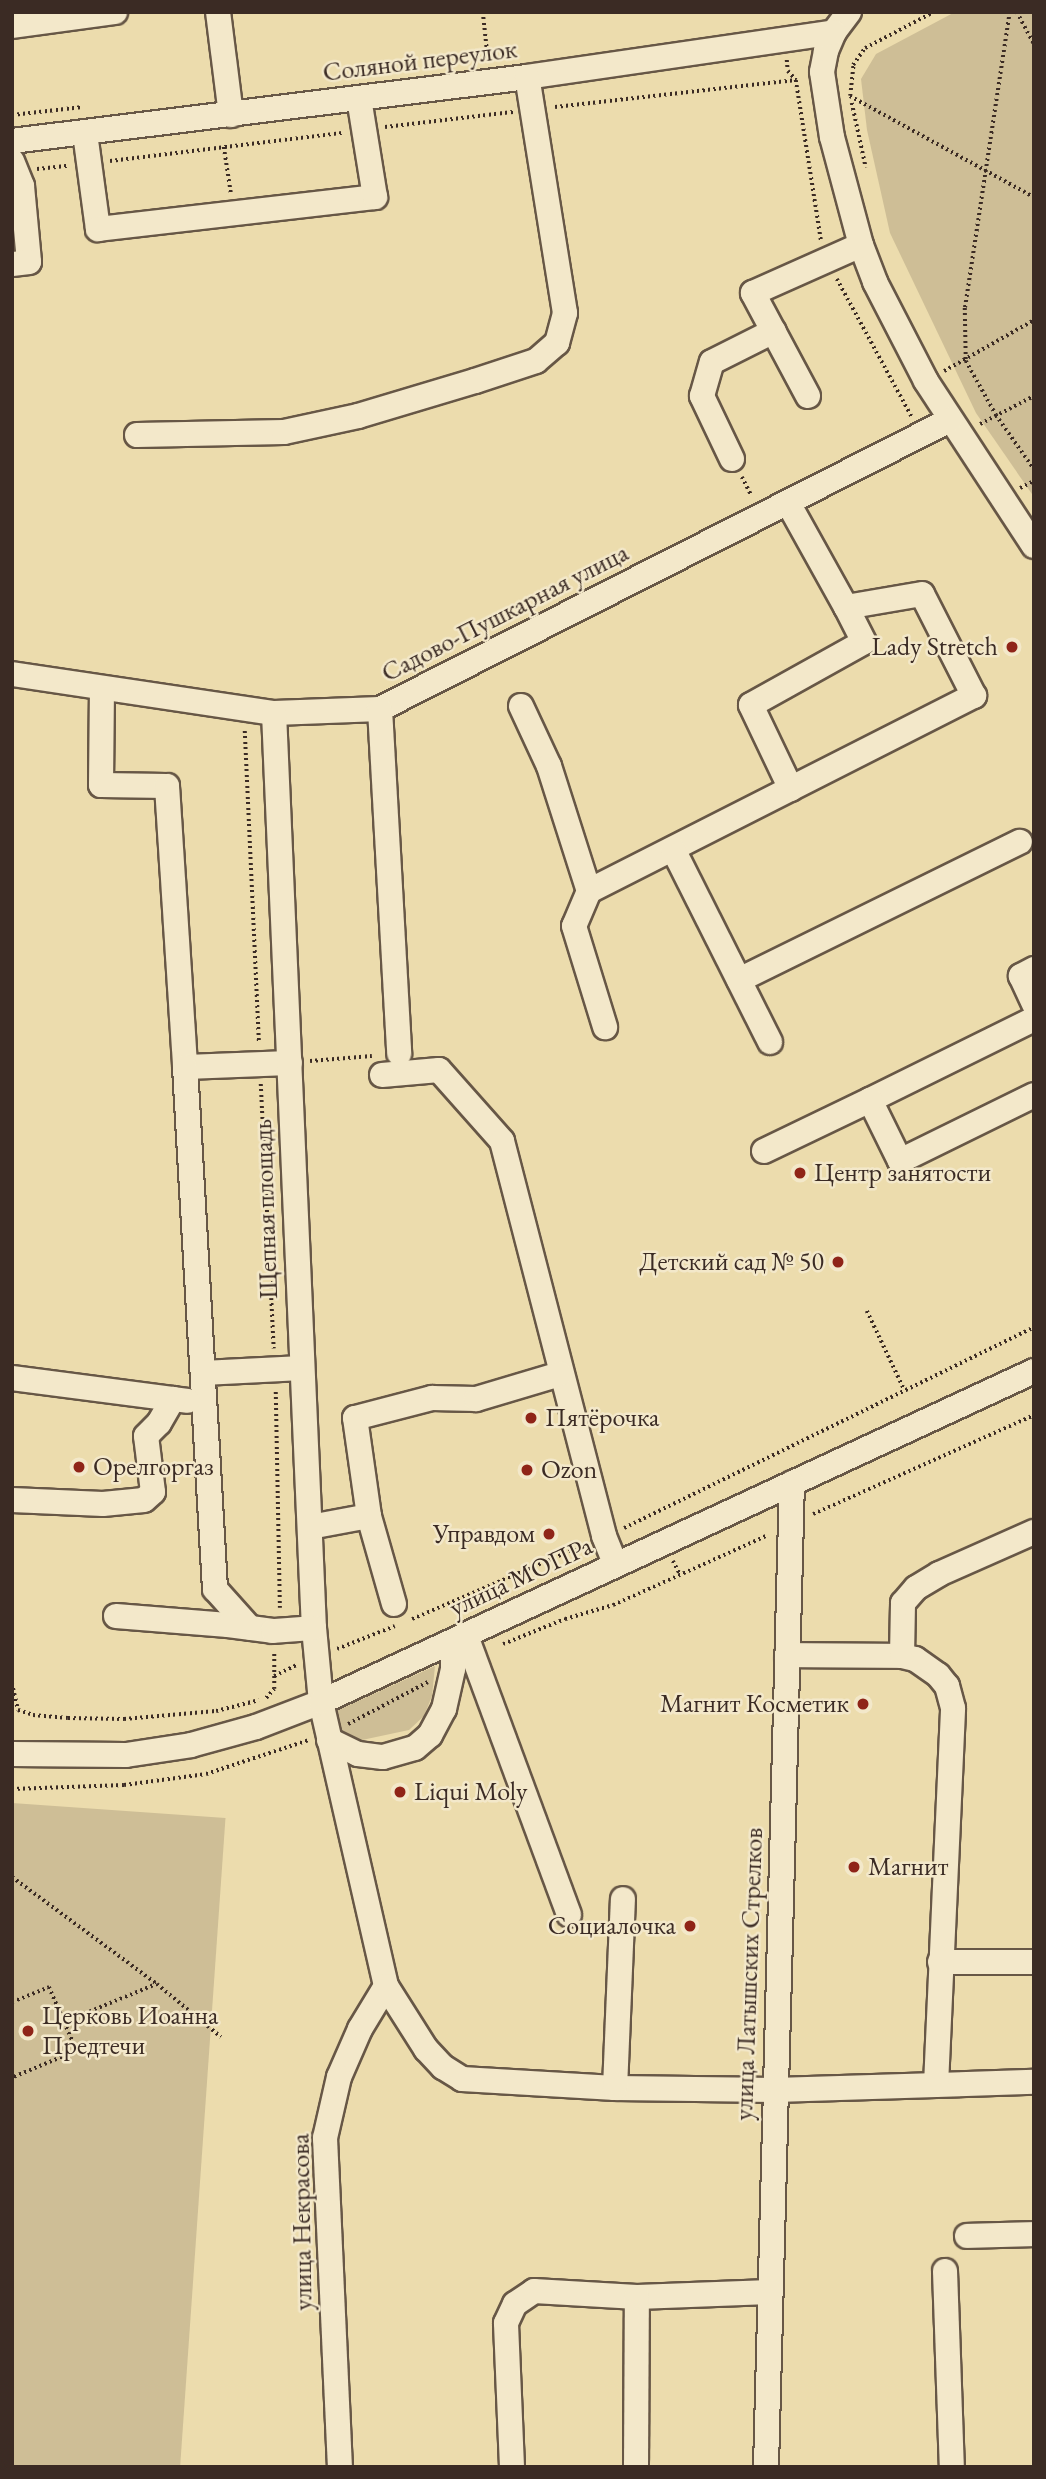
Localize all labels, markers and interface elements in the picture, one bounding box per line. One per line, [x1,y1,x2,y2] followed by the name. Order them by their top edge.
[321,34,519,88] street label: Соляной переулок
[376,537,634,689] street label: Садово-Пушкарная улица
[871,631,998,663] place label: Lady Stretch
[1004,639,1020,655] marker: Lady Stretch
[247,1119,285,1299] street label: Щепная площадь
[814,1157,991,1189] place label: Центр занятости
[792,1165,808,1181] marker: Центр занятости
[639,1246,824,1278] place label: Детский сад № 50
[830,1254,846,1270] marker: Детский сад № 50
[545,1402,659,1434] place label: Пятёрочка
[523,1410,539,1426] marker: Пятёрочка
[93,1451,214,1483] place label: Орелгоргаз
[541,1454,597,1486] place label: Ozon
[71,1459,87,1475] marker: Орелгоргаз
[519,1462,535,1478] marker: Ozon
[433,1518,535,1550] place label: Управдом
[541,1526,557,1542] marker: Управдом
[445,1530,597,1624] street label: улица МОПРа
[660,1688,849,1720] place label: Магнит Косметик
[855,1696,871,1712] marker: Магнит Косметик
[414,1776,527,1808] place label: Liqui Moly
[392,1784,408,1800] marker: Liqui Moly
[728,1827,770,2121] street label: улица Латышских Стрелков
[868,1851,948,1883] place label: Магнит
[846,1859,862,1875] marker: Магнит
[548,1910,676,1942] place label: Социалочка
[682,1918,698,1934] marker: Социалочка
[42,2000,218,2062] place label: Церковь Иоанна Предтечи
[20,2023,36,2039] marker: Церковь Иоанна Предтечи
[285,2133,319,2311] street label: улица Некрасова

